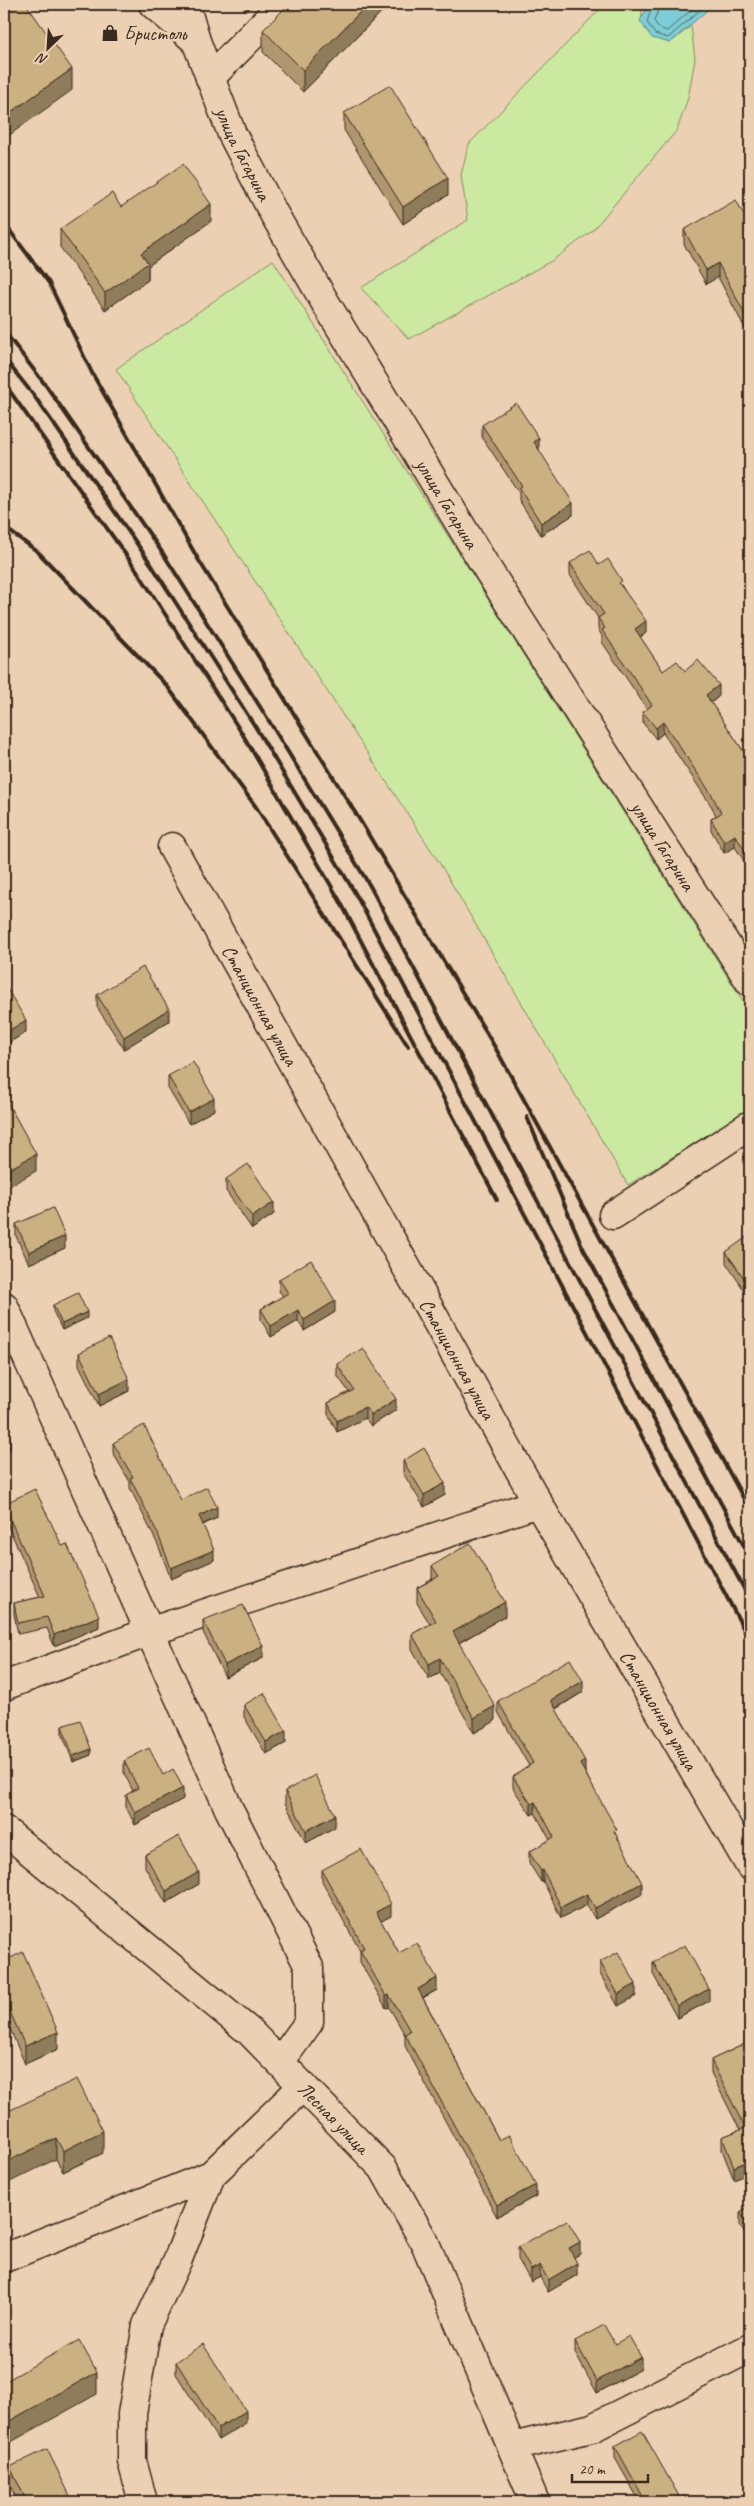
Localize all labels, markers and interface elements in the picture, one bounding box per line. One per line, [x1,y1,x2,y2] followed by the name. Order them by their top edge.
[124,21,188,46] place label: Бристоль
[22,22,72,72] north arrow
[100,23,120,43] shop icon: Бристоль
[33,49,50,69] text: N
[209,103,277,206] street label: улица Гагарина
[409,453,485,554] street label: улица Гагарина
[625,796,701,897] street label: улица Гагарина
[216,941,304,1072] street label: Станционная улица
[413,1294,502,1425] street label: Станционная улица
[614,1646,704,1776] street label: Станционная улица
[292,2076,376,2161] street label: Лесная улица
[572,2451,648,2483] scale bar
[579,2460,606,2479] text: 20 m

